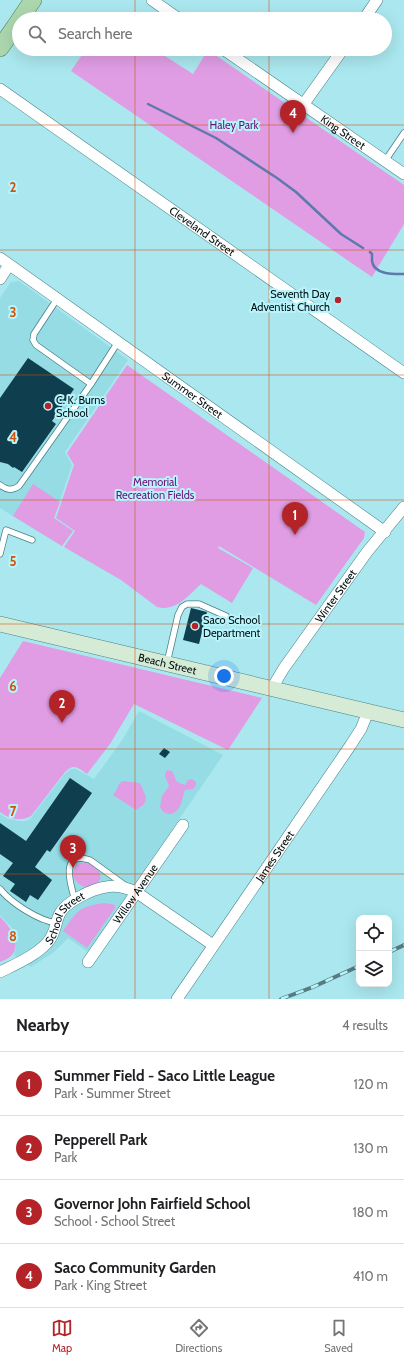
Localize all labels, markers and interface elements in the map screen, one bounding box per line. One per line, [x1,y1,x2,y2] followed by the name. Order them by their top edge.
[12,12,392,56] search box
[26,23,48,45] icon: search
[58,25,133,43] text: Search here
[280,100,306,133] pin: 4
[318,112,368,152] street label: King Street
[210,118,259,132] park label: Haley Park
[10,179,17,195] text: 2
[167,203,238,259] street label: Cleveland Street
[251,287,330,314] place label: Seventh Day Adventist Church
[333,295,343,305] marker: Seventh Day Adventist Church
[9,304,17,320] text: 3
[159,368,226,421] street label: Summer Street
[56,393,105,420] place label: C. K. Burns School
[43,401,53,411] marker: C. K. Burns School
[9,429,17,445] text: 4
[116,475,195,502] park label: Memorial Recreation Fields
[282,502,308,535] pin: 1
[10,553,17,569] text: 5
[312,566,360,625] street label: Winter Street
[203,613,261,640] place label: Saco School Department
[190,621,200,631] marker: Saco School Department
[137,650,198,677] street label: Beach Street
[214,666,234,686] your location
[9,678,17,694] text: 6
[49,690,75,723] pin: 2
[10,803,17,819] text: 7
[252,828,297,885] street label: James Street
[60,835,86,868] pin: 3
[110,861,161,926] street label: Willow Avenue
[42,888,87,947] street label: School Street
[356,915,392,987] map controls
[356,915,392,951] button: locate
[9,928,17,944] text: 8
[356,951,392,987] button: layers
[16,1015,69,1035] text: Nearby
[342,1017,388,1033] text: 4 results
[54,1067,275,1085] text: Summer Field - Saco Little League
[27,1076,31,1092] text: 1
[354,1076,388,1092] text: 120 m
[54,1085,171,1101] text: Park · Summer Street
[54,1131,148,1149] text: Pepperell Park
[26,1140,32,1156] text: 2
[353,1140,388,1156] text: 130 m
[54,1149,77,1165] text: Park
[54,1195,250,1213] text: Governor John Fairfield School
[25,1204,33,1220] text: 3
[352,1204,388,1220] text: 180 m
[54,1213,175,1229] text: School · School Street
[54,1259,216,1277] text: Saco Community Garden
[25,1268,33,1284] text: 4
[353,1268,388,1284] text: 410 m
[54,1277,147,1293] text: Park · King Street
[51,1317,73,1355] tab: Map
[175,1317,222,1355] tab: Directions
[324,1317,353,1355] tab: Saved

